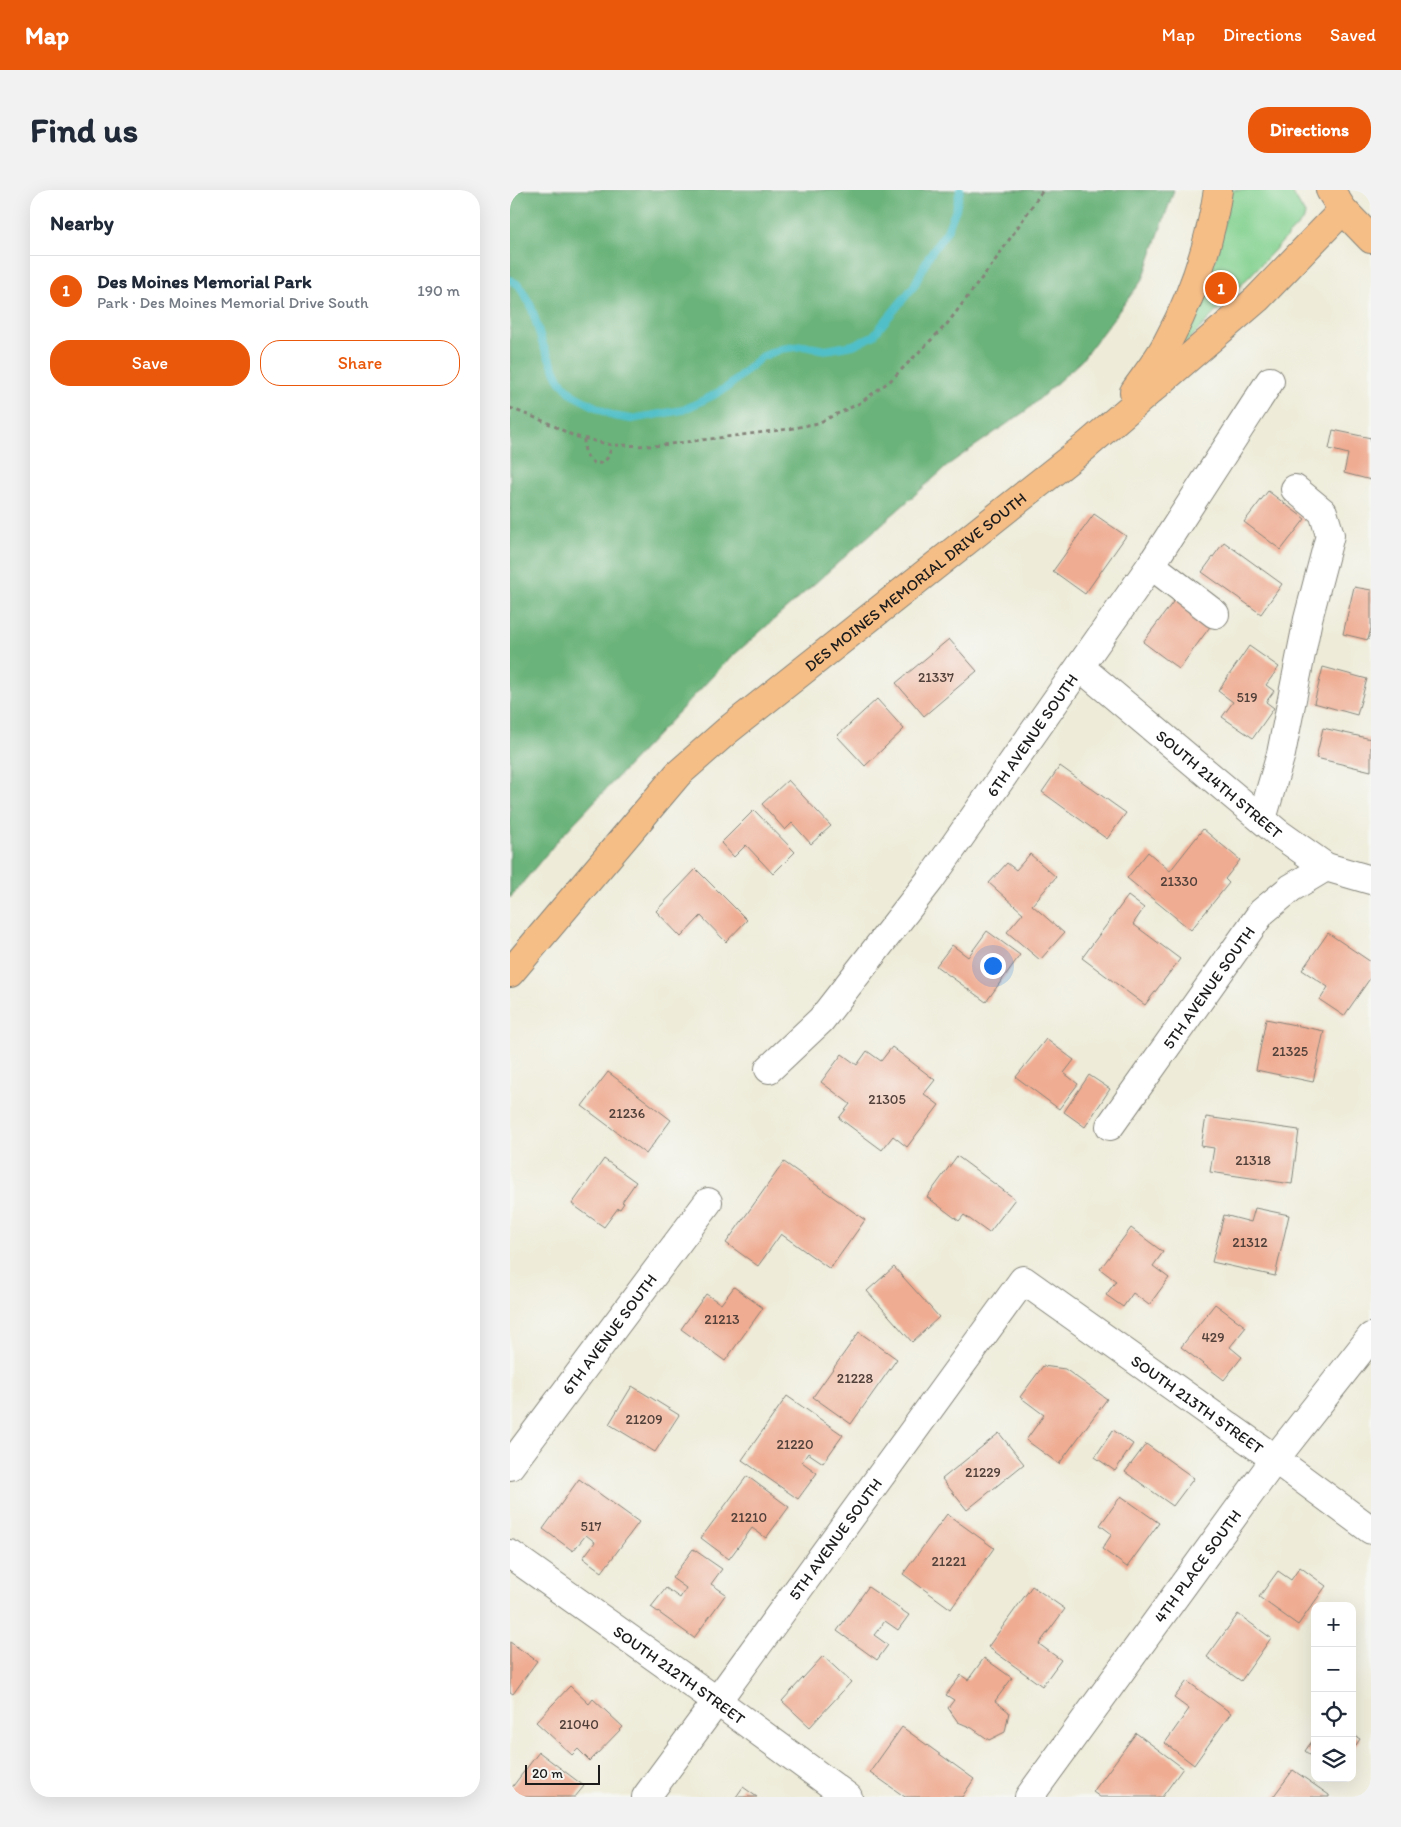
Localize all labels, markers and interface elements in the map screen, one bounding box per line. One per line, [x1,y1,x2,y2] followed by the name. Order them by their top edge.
[25,21,69,50] text: Map
[1162,24,1195,46] text: Map
[1223,24,1302,46] text: Directions
[1330,24,1376,46] text: Saved
[1248,107,1371,153] button: Directions
[30,109,138,151] text: Find us
[50,210,114,235] text: Nearby
[1205,269,1237,307] pin: 1
[97,270,312,293] text: Des Moines Memorial Park
[62,281,70,300] text: 1
[417,281,460,300] text: 190 m
[97,293,369,312] text: Park · Des Moines Memorial Drive South
[50,340,250,386] button: Save
[260,340,460,386] button: Share
[801,488,1030,675] street label: DES MOINES MEMORIAL DRIVE SOUTH
[918,669,954,686] house number: 21337
[982,670,1081,800] street label: 6TH AVENUE SOUTH
[1236,689,1258,706] house number: 519
[1153,726,1286,842] street label: SOUTH 214TH STREET
[1160,873,1198,890] house number: 21330
[1158,922,1258,1052] street label: 5TH AVENUE SOUTH
[980,953,1006,979] your location
[1272,1043,1308,1060] house number: 21325
[868,1091,906,1108] house number: 21305
[609,1105,645,1122] house number: 21236
[1235,1152,1271,1169] house number: 21318
[1232,1234,1268,1251] house number: 21312
[558,1270,660,1398] street label: 6TH AVENUE SOUTH
[704,1311,740,1328] house number: 21213
[1201,1329,1225,1346] house number: 429
[1128,1351,1267,1457] street label: SOUTH 213TH STREET
[837,1370,873,1387] house number: 21228
[625,1411,663,1428] house number: 21209
[776,1436,814,1453] house number: 21220
[965,1464,1001,1481] house number: 21229
[784,1474,885,1603] street label: 5TH AVENUE SOUTH
[1150,1506,1245,1626] street label: 4TH PLACE SOUTH
[731,1509,767,1526] house number: 21210
[581,1518,601,1535] house number: 517
[931,1553,967,1570] house number: 21221
[1311,1602,1356,1782] map controls
[1311,1602,1356,1647] button: +
[610,1621,749,1728] street label: SOUTH 212TH STREET
[1311,1647,1356,1692] button: −
[1311,1692,1356,1737] button: locate
[559,1716,599,1733] house number: 21040
[1311,1737,1356,1782] button: layers
[525,1762,600,1785] scale bar
[532,1765,563,1782] text: 20 m

